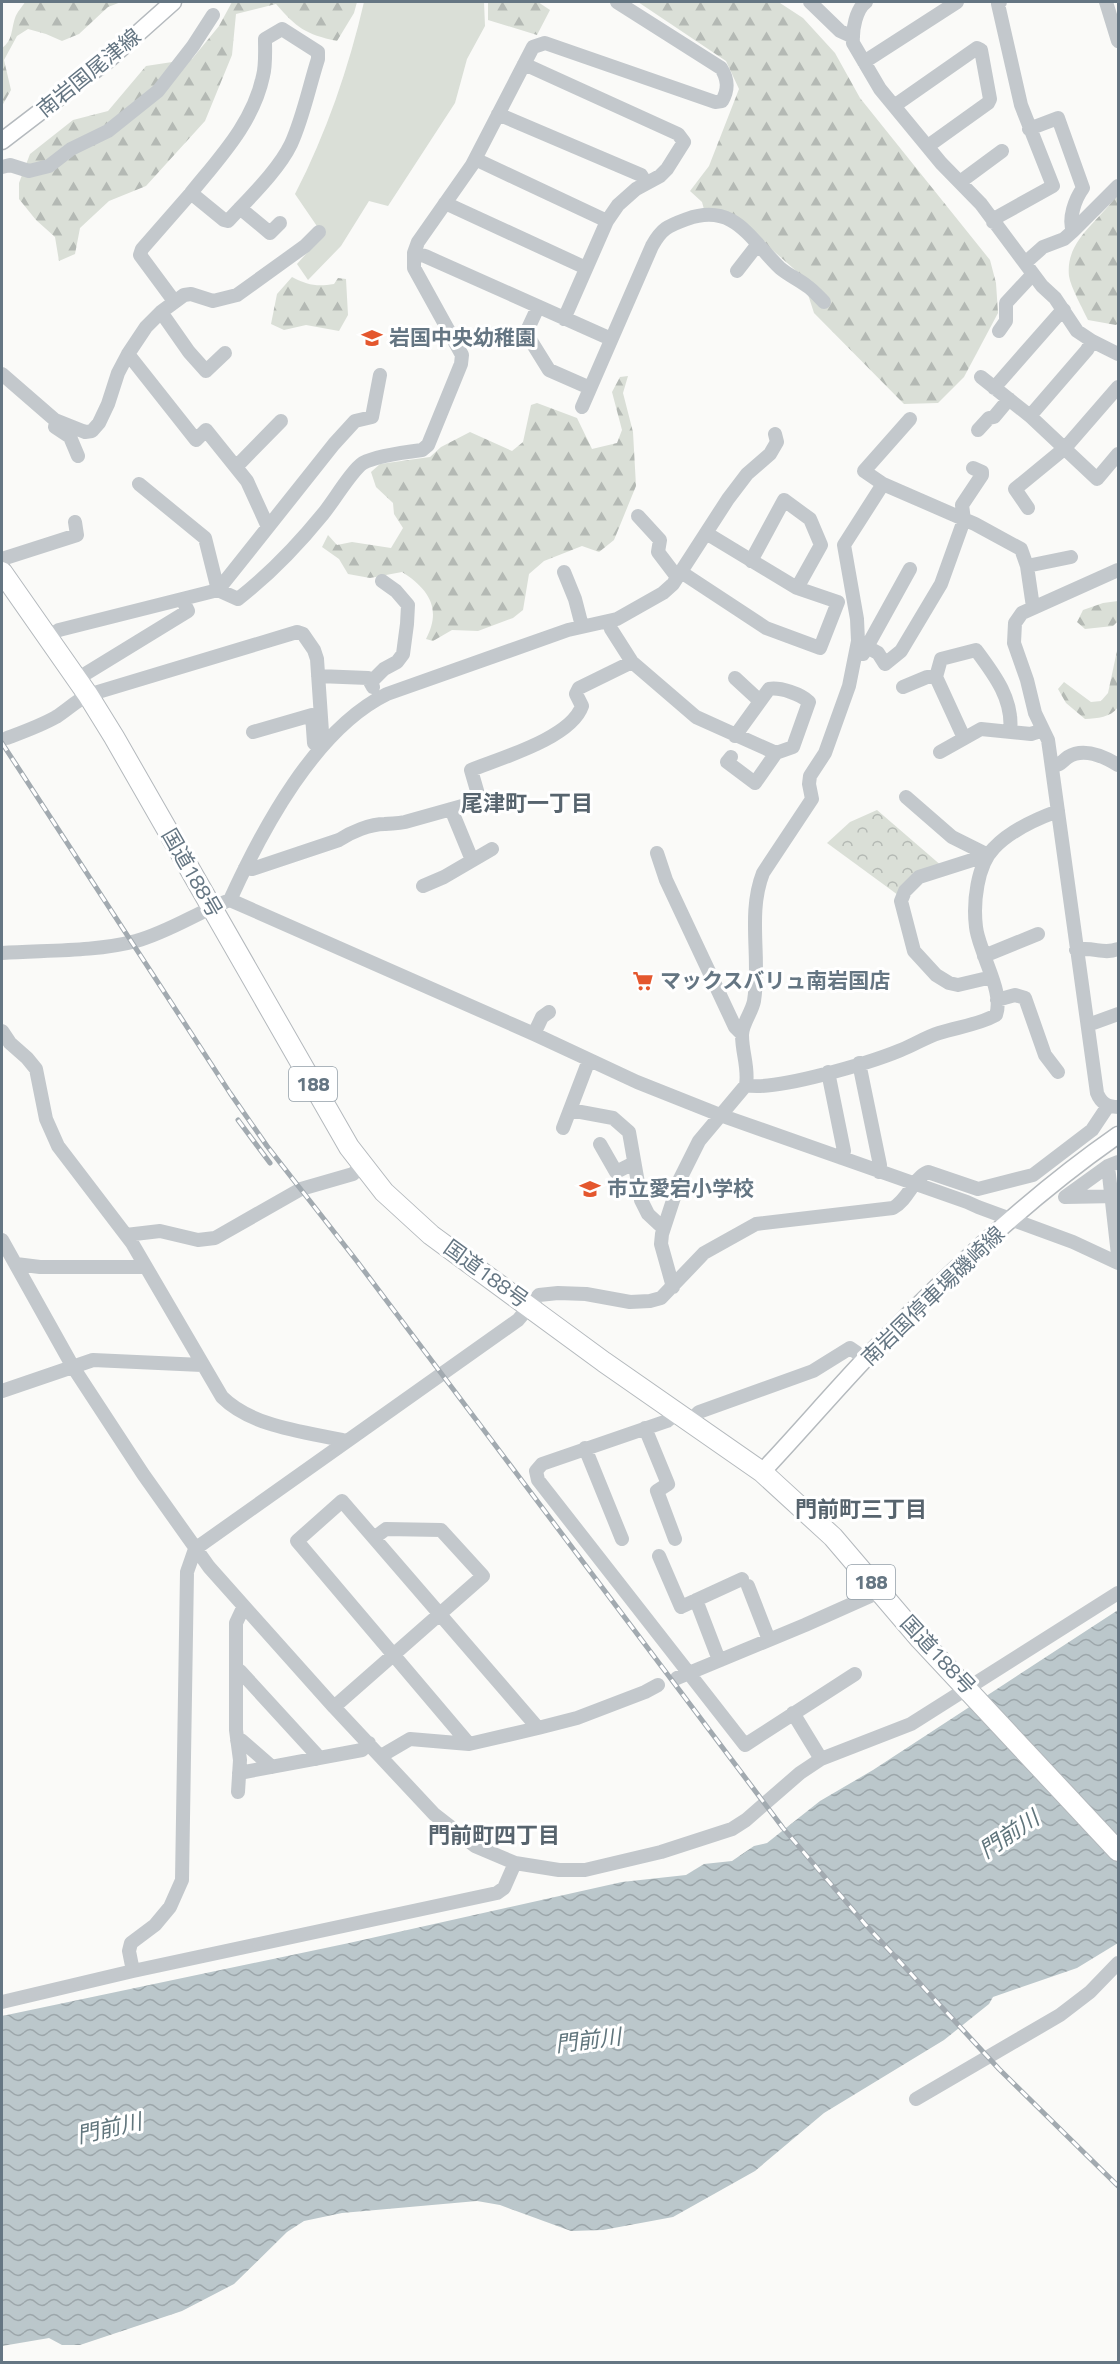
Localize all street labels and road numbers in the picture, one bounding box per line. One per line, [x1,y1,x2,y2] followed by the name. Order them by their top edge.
[29,20,147,124] street label: 南岩国尾津線
[154,822,231,923] street label: 国道188号
[289,1067,337,1101] road number: 188
[853,1218,1011,1372] street label: 南岩国停車場磯崎線
[437,1231,536,1315] street label: 国道188号
[847,1565,895,1599] road number: 188
[894,1607,984,1701] street label: 国道188号

